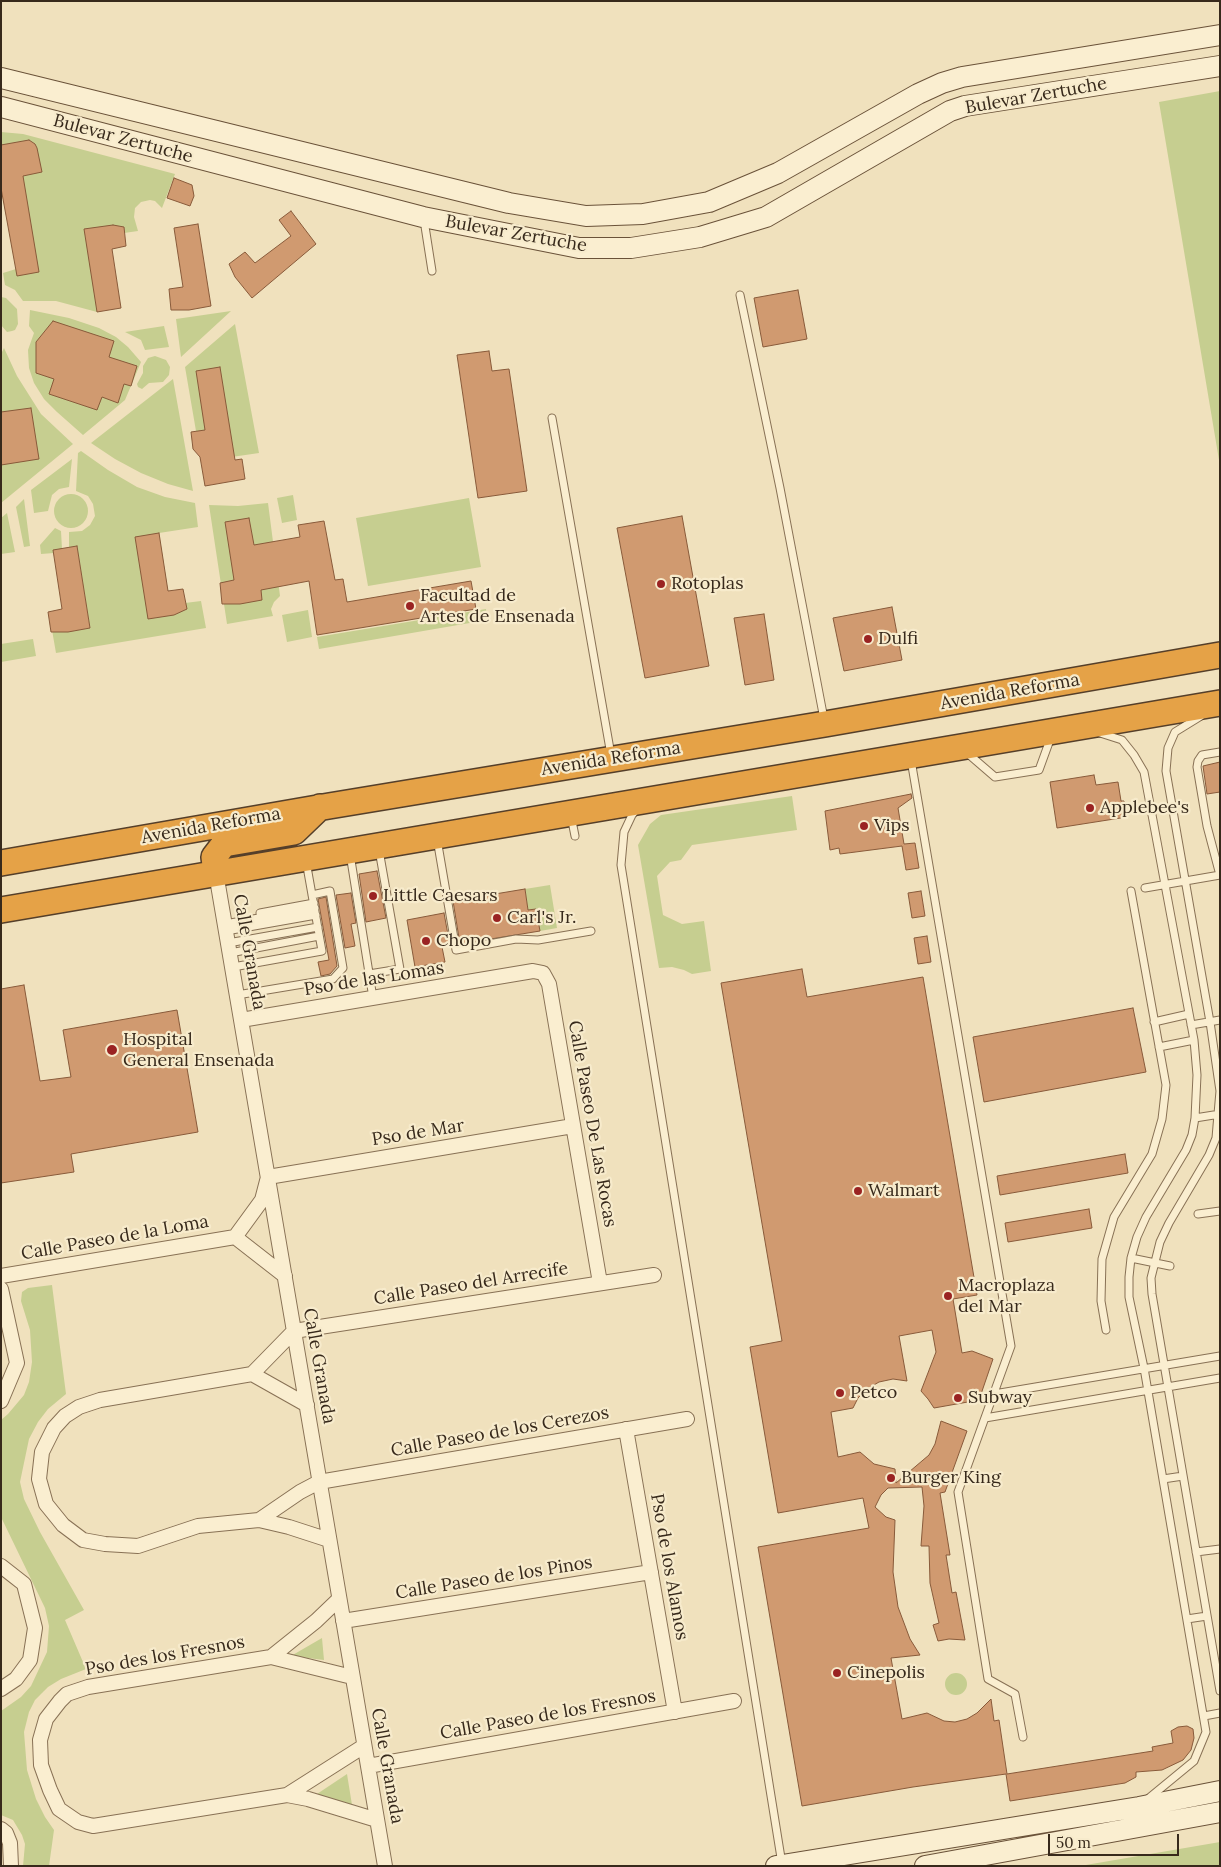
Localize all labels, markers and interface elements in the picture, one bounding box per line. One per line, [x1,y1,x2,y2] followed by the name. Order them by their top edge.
[963,73,1109,119] street label: Bulevar Zertuche
[51,110,195,168] street label: Bulevar Zertuche
[443,211,589,257] street label: Bulevar Zertuche
[671,573,743,595] place label: Rotoplas
[655,578,667,590] marker: Rotoplas
[420,585,575,628] place label: Facultad de Artes de Ensenada
[404,600,416,612] marker: Facultad de Artes de Ensenada
[878,628,918,650] place label: Dulfi
[862,633,874,645] marker: Dulfi
[939,669,1081,715] street label: Avenida Reforma
[540,737,682,781] street label: Avenida Reforma
[1100,797,1189,819] place label: Applebee's
[1084,802,1096,814] marker: Applebee's
[140,803,282,849] street label: Avenida Reforma
[874,815,910,837] place label: Vips
[858,820,870,832] marker: Vips
[383,885,498,907] place label: Little Caesars
[367,890,379,902] marker: Little Caesars
[228,892,270,1012] street label: Calle Granada
[507,907,576,929] place label: Carl's Jr.
[491,912,503,924] marker: Carl's Jr.
[436,930,491,952] place label: Chopo
[420,935,432,947] marker: Chopo
[302,957,446,1001] street label: Pso de las Lomas
[563,1019,621,1229] street label: Calle Paseo De Las Rocas
[123,1029,274,1072] place label: Hospital General Ensenada
[105,1043,119,1057] marker: Hospital General Ensenada
[370,1115,466,1151] street label: Pso de Mar
[868,1180,940,1202] place label: Walmart
[852,1185,864,1197] marker: Walmart
[20,1211,210,1265] street label: Calle Paseo de la Loma
[372,1258,570,1310] street label: Calle Paseo del Arrecife
[958,1275,1055,1318] place label: Macroplaza del Mar
[942,1290,954,1302] marker: Macroplaza del Mar
[298,1306,340,1426] street label: Calle Granada
[850,1382,897,1404] place label: Petco
[834,1387,846,1399] marker: Petco
[968,1387,1032,1409] place label: Subway
[952,1392,964,1404] marker: Subway
[389,1402,611,1462] street label: Calle Paseo de los Cerezos
[901,1467,1001,1489] place label: Burger King
[885,1472,897,1484] marker: Burger King
[645,1492,693,1642] street label: Pso de los Alamos
[394,1552,594,1604] street label: Calle Paseo de los Pinos
[84,1631,246,1681] street label: Pso des los Fresnos
[847,1662,925,1684] place label: Cinepolis
[831,1667,843,1679] marker: Cinepolis
[439,1685,657,1745] street label: Calle Paseo de los Fresnos
[366,1706,408,1826] street label: Calle Granada
[1051,1824,1182,1856] scale bar
[1056,1833,1091,1852] text: 50 m

